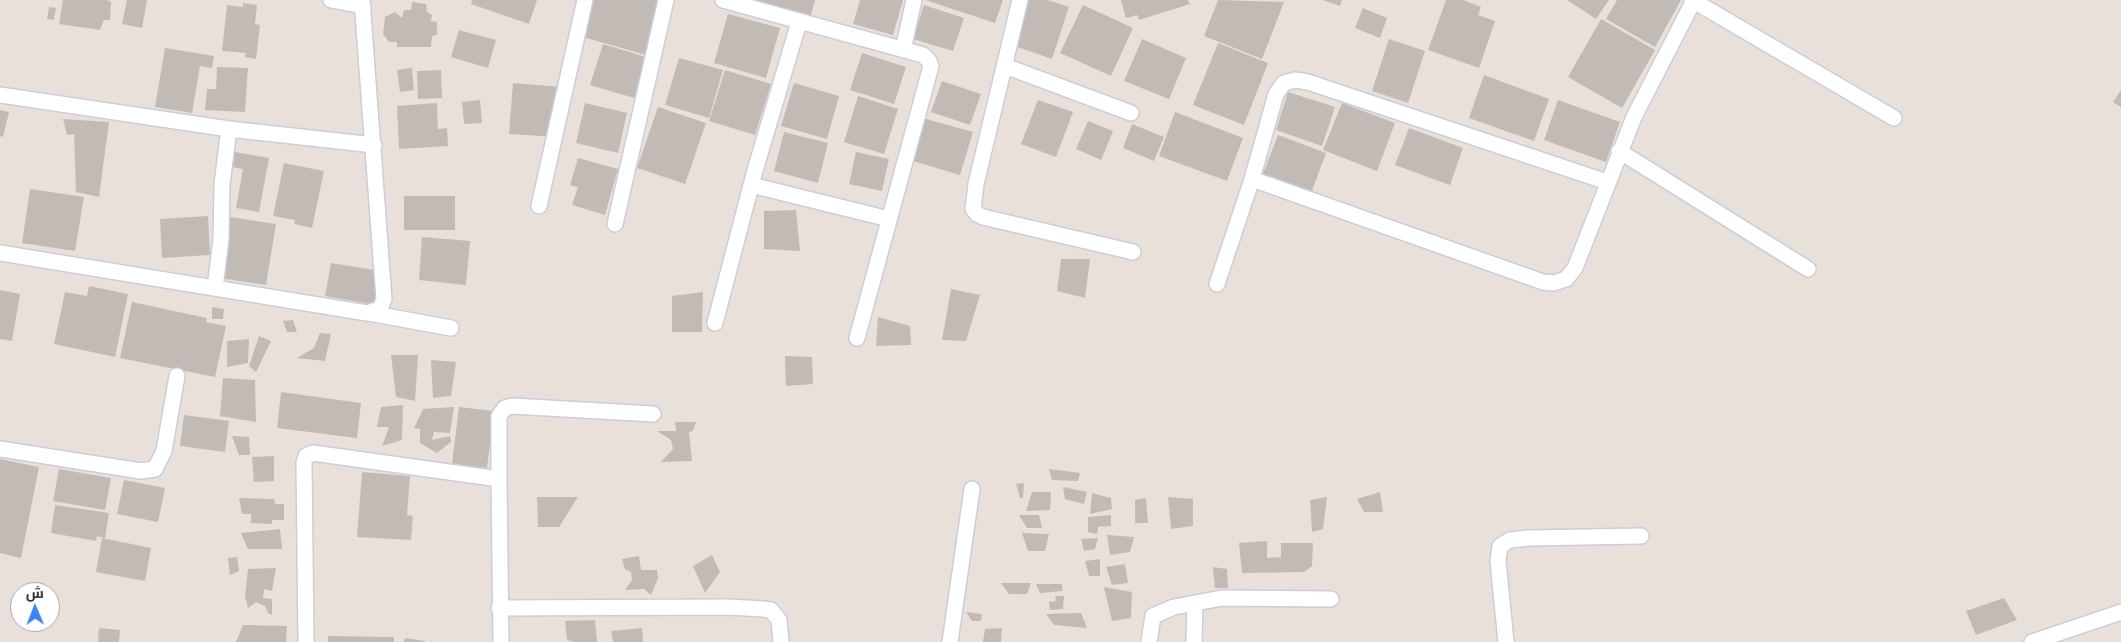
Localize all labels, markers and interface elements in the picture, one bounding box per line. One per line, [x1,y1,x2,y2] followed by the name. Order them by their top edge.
[10,582,60,632] north arrow
[26,584,44,601] text: ش

